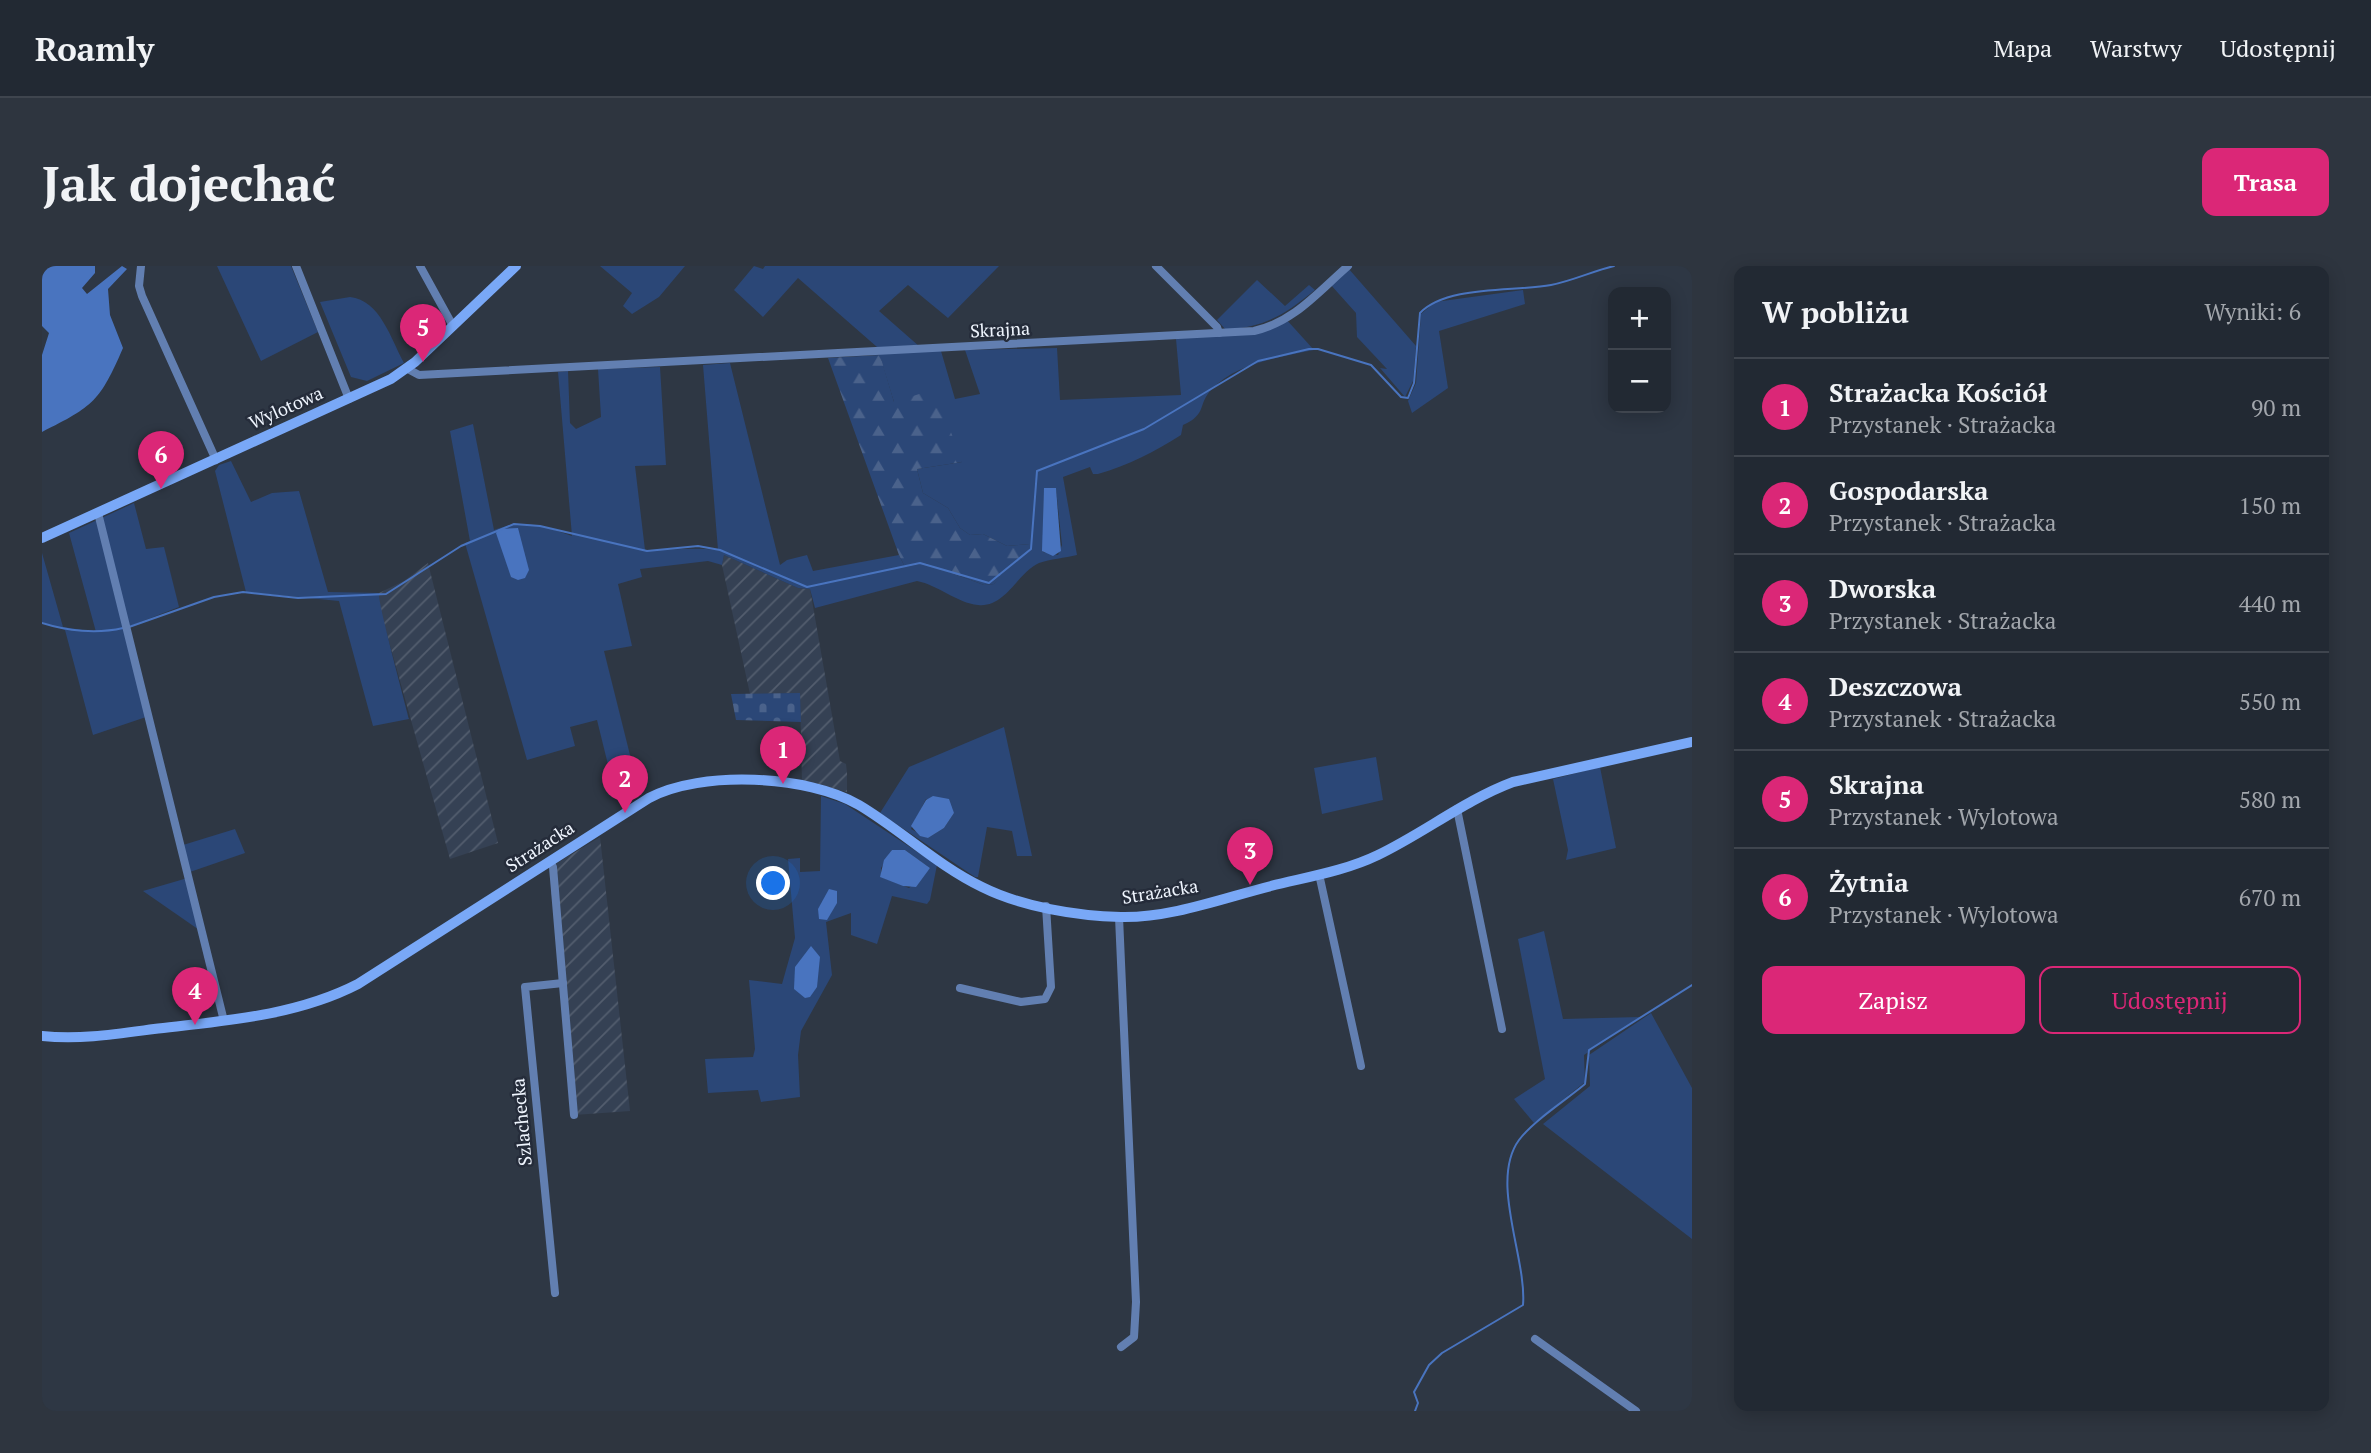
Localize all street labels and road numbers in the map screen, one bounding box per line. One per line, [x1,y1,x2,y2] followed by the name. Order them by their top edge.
[969,315,1030,343] street label: Skrajna
[245,380,326,434] street label: Wylotowa
[501,815,578,877] street label: Strażacka
[1120,873,1200,909] street label: Strażacka
[505,1077,537,1167] street label: Szlachecka

